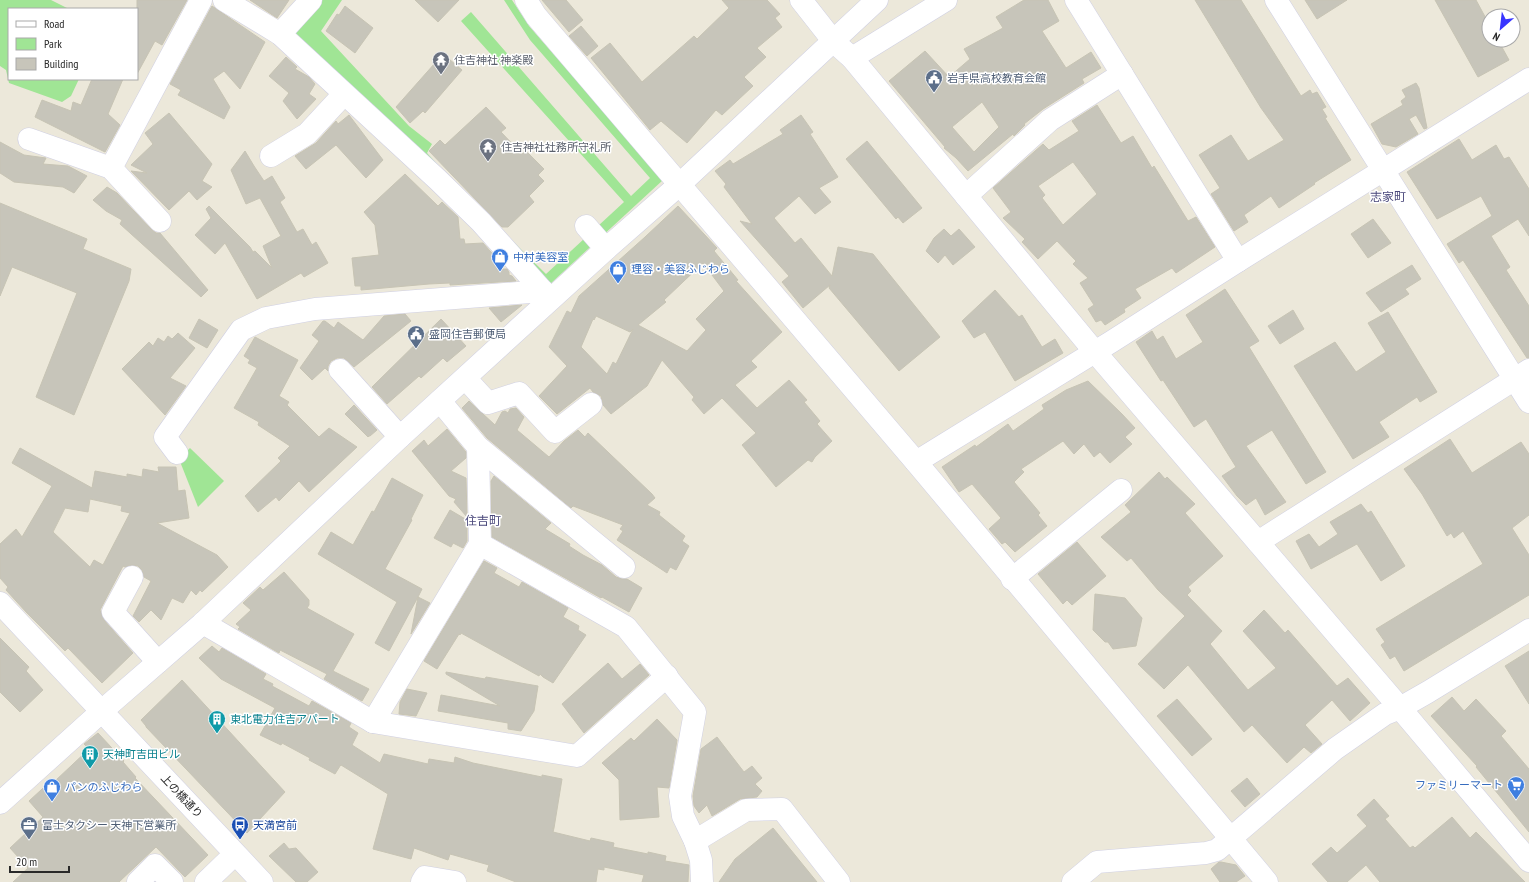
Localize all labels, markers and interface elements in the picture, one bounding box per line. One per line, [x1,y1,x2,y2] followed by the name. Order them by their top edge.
[8,8,138,80] legend
[1481,8,1521,48] north arrow
[44,16,64,31] text: Road
[1490,29,1502,44] text: N
[44,36,62,51] text: Park
[431,50,451,75] temple icon: 住吉神社 神楽殿
[454,53,533,67] place label: 住吉神社 神楽殿
[44,56,79,71] text: Building
[924,68,944,93] public building icon: 岩手県高校教育会館
[947,71,1046,85] place label: 岩手県高校教育会館
[478,137,498,162] temple icon: 住吉神社社務所守礼所
[501,140,612,154] place label: 住吉神社社務所守礼所
[1370,189,1406,204] district label: 志家町
[490,247,510,272] shop icon: 中村美容室
[513,250,568,264] place label: 中村美容室
[608,259,628,284] shop icon: 理容・美容ふじわら
[631,262,730,276] place label: 理容・美容ふじわら
[406,324,426,349] public building icon: 盛岡住吉郵便局
[429,327,506,341] place label: 盛岡住吉郵便局
[465,513,501,528] district label: 住吉町
[207,709,227,734] building icon: 東北電力住吉アパート
[230,712,340,726] place label: 東北電力住吉アパート
[80,744,100,769] building icon: 天神町吉田ビル
[103,747,180,761] place label: 天神町吉田ビル
[158,771,206,821] street label: 上の橋通り
[1506,775,1526,800] supermarket icon: ファミリーマート
[42,777,62,802] shop icon: パンのふじわら
[1415,778,1503,792] place label: ファミリーマート
[65,780,143,794] place label: パンのふじわら
[19,815,39,840] office icon: 富士タクシー 天神下営業所
[230,815,250,840] bus stop icon: 天満宮前
[42,818,177,832] place label: 富士タクシー 天神下営業所
[253,818,297,832] place label: 天満宮前
[10,848,69,874] scale bar
[16,854,37,869] text: 20 m

